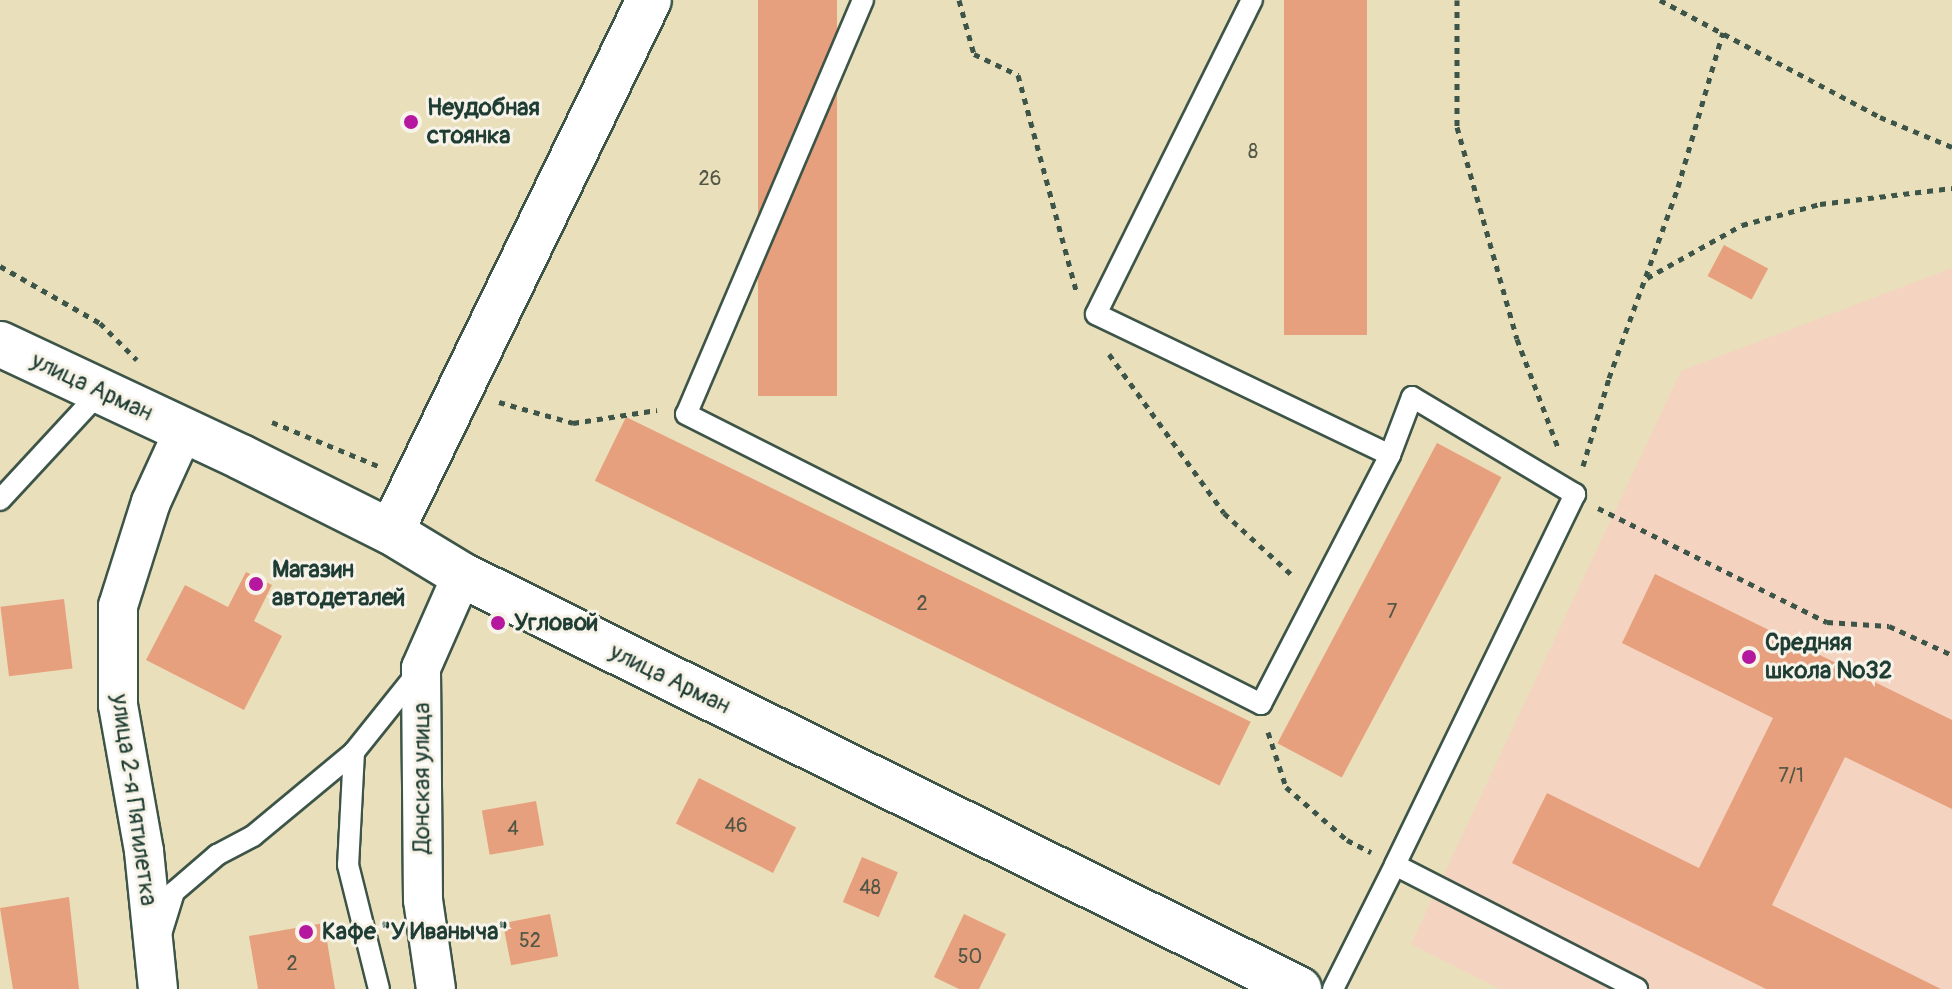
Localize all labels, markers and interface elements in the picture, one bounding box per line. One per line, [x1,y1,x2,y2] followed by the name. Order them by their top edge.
[427,94,540,150] place label: Неудобная стоянка
[402,113,420,131] marker: Неудобная стоянка
[1248,139,1258,163] house number: 8
[699,166,721,190] house number: 26
[27,346,157,428] street label: улица Арман
[272,556,405,612] place label: Магазин автодеталей
[247,575,265,593] marker: Магазин автодеталей
[916,591,928,615] house number: 2
[1387,599,1397,623] house number: 7
[514,609,598,637] place label: Угловой
[489,614,507,632] marker: Угловой
[1765,629,1892,685] place label: Средняя школа №32
[605,637,735,721] street label: улица Арман
[1740,648,1758,666] marker: Средняя школа №32
[105,692,163,908] street label: улица 2-я Пятилетка
[408,702,436,854] street label: Донская улица
[1778,763,1804,787] house number: 7/1
[724,813,748,837] house number: 46
[507,816,519,840] house number: 4
[859,875,881,899] house number: 48
[322,918,508,946] place label: Кафе "У Иваныча"
[297,923,315,941] marker: Кафе "У Иваныча"
[519,928,541,952] house number: 52
[958,944,982,968] house number: 50
[286,951,298,975] house number: 2

